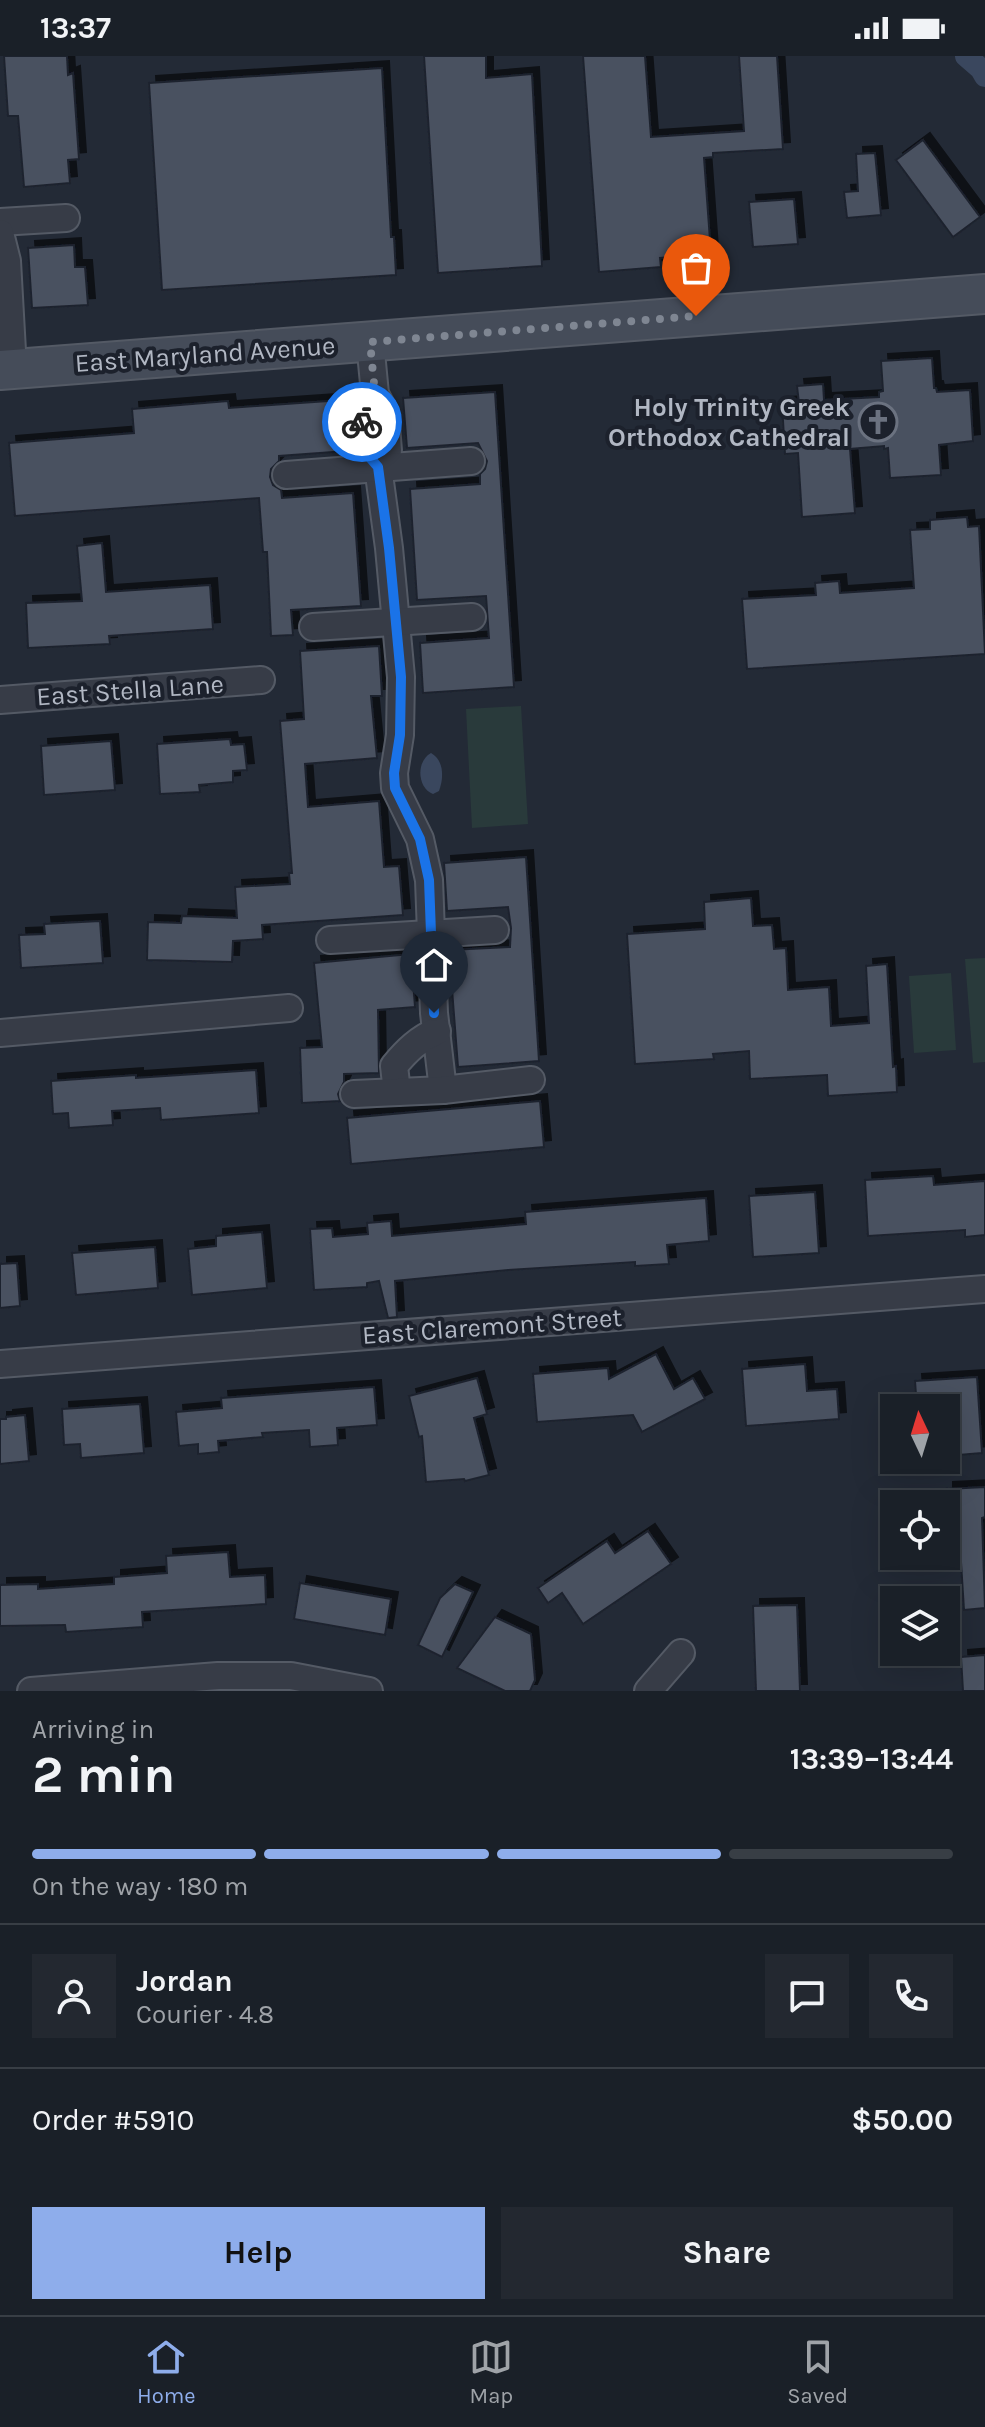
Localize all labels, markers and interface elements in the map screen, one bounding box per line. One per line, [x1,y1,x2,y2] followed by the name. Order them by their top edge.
[40,10,111,46] text: 13:37
[662,234,730,316] pin
[674,246,718,290] icon: bag
[74,330,336,379] street label: East Maryland Avenue
[322,382,402,462] courier
[608,392,850,453] place label: Holy Trinity Greek Orthodox Cathedral
[340,400,384,444] icon: bike
[857,401,899,443] church icon: Holy Trinity Greek Orthodox Cathedral
[35,668,225,713] street label: East Stella Lane
[400,931,468,1013] pin
[412,943,456,987] icon: home
[361,1302,623,1351] street label: East Claremont Street
[880,1394,960,1474] north arrow
[880,1394,960,1666] map controls
[880,1490,960,1570] button: locate
[880,1586,960,1666] button: layers
[32,1714,154,1745] text: Arriving in
[790,1741,953,1777] text: 13:39–13:44
[32,1744,175,1805] text: 2 min
[32,1871,248,1902] text: On the way · 180 m
[32,1954,116,2038] button: person
[765,1954,849,2038] button: chat
[869,1954,953,2038] button: phone
[136,1963,233,1999] text: Jordan
[136,1999,274,2030] text: Courier · 4.8
[32,2102,194,2138] text: Order #5910
[851,2102,953,2138] text: $50.00
[32,2207,485,2299] button: Help
[501,2207,953,2299] button: Share
[137,2335,196,2409] tab: Home
[469,2335,513,2409] tab: Map
[787,2335,848,2409] tab: Saved

